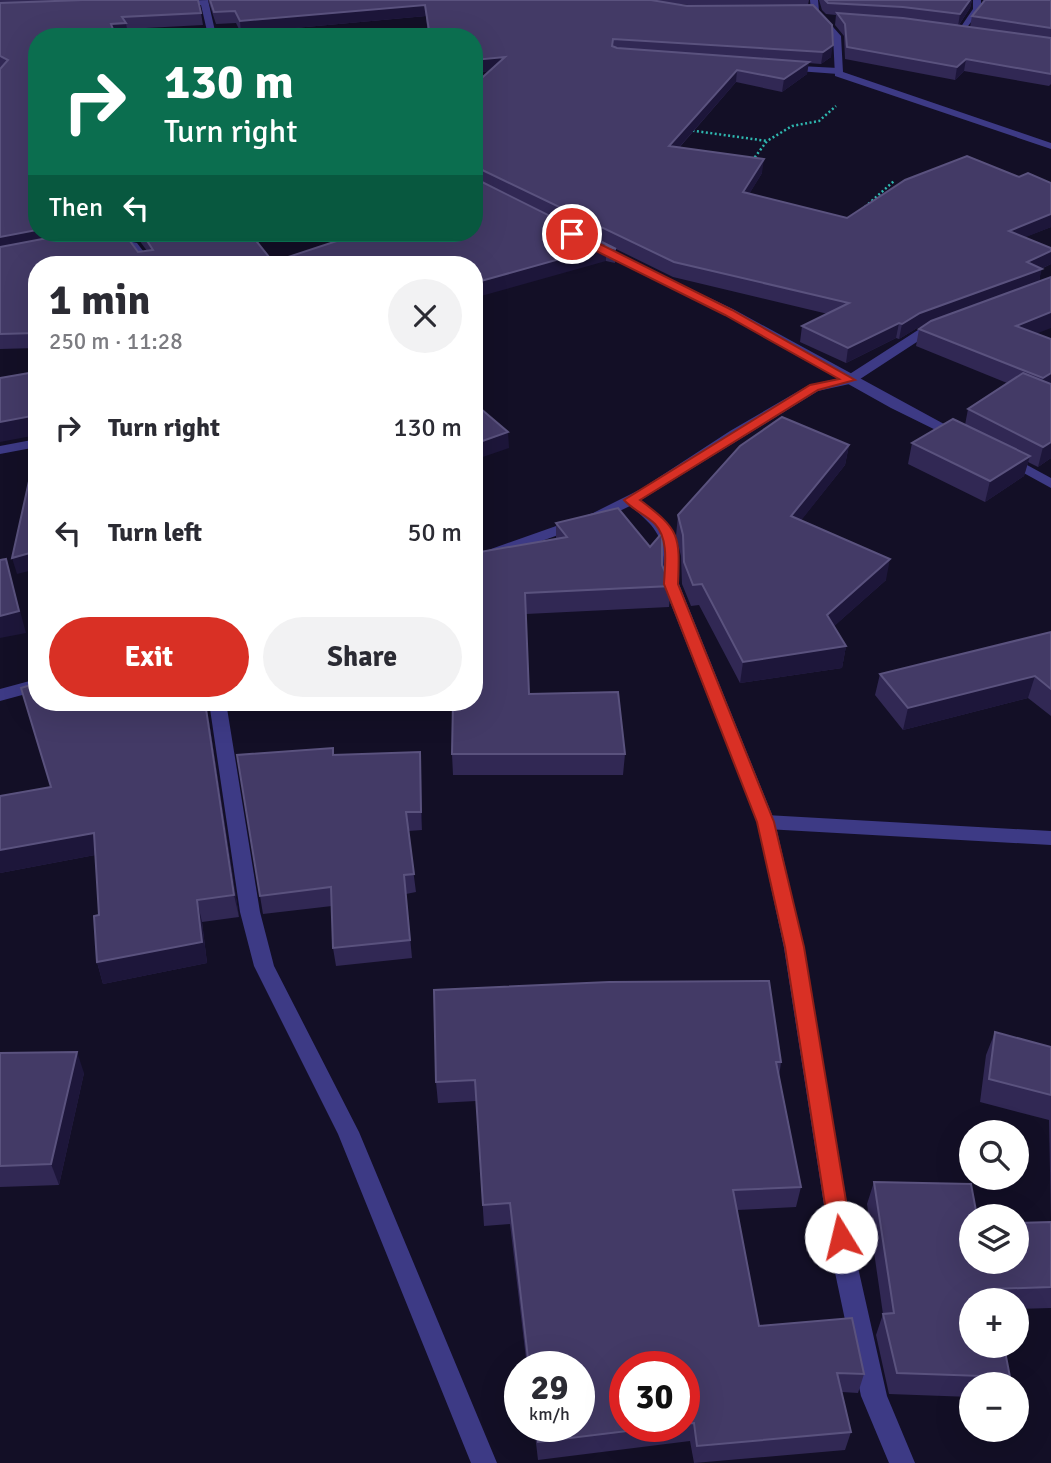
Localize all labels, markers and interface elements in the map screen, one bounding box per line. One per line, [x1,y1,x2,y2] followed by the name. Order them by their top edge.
[164,52,294,112] text: 130 m
[49,56,140,147] icon: right
[164,112,297,151] text: Turn right
[117,189,155,227] icon: left
[49,192,103,224] text: Then
[542,204,602,264] pin
[553,215,591,253] icon: arrive
[49,275,150,326] text: 1 min
[388,279,462,353] button: close
[49,327,183,356] text: 250 m · 11:28
[49,409,87,447] icon: right
[108,412,220,444] text: Turn right
[393,412,462,444] text: 130 m
[49,514,87,552] icon: left
[108,517,202,549] text: Turn left
[407,517,462,549] text: 50 m
[49,617,249,697] button: Exit
[263,617,462,697] button: Share
[959,1120,1029,1442] map controls
[959,1120,1029,1190] button: search
[804,1200,878,1274] position arrow
[959,1204,1029,1274] button: layers
[959,1288,1029,1358] button: +
[609,1351,700,1442] speed limit sign: 30
[531,1366,568,1409] text: 29
[959,1372,1029,1442] button: −
[529,1403,570,1425] text: km/h

